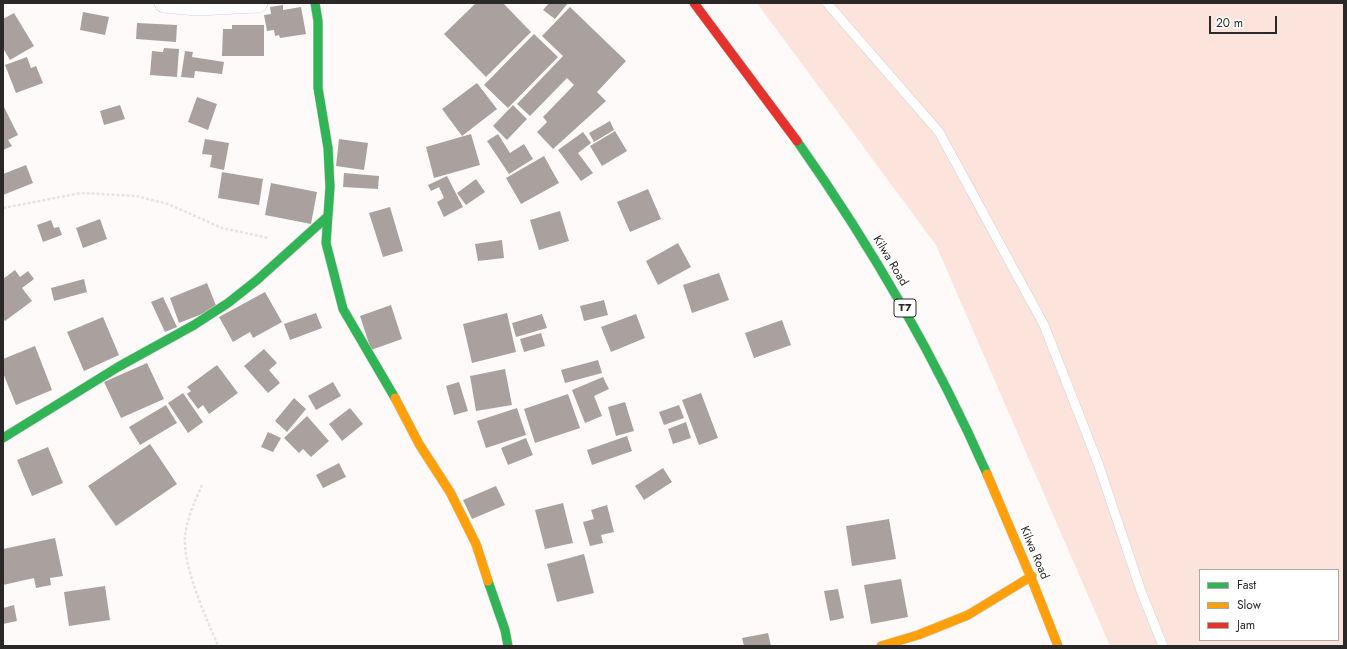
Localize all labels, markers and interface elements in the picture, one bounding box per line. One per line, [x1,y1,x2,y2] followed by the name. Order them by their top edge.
[1211,8,1279,34] scale bar
[1216,14,1243,32] text: 20 m
[869,233,911,289] street label: Kilwa Road
[894,299,916,317] road number: T7
[1016,524,1052,582] street label: Kilwa Road
[1199,569,1339,641] legend
[1237,576,1256,594] text: Fast
[1237,596,1261,614] text: Slow
[1237,616,1255,634] text: Jam

